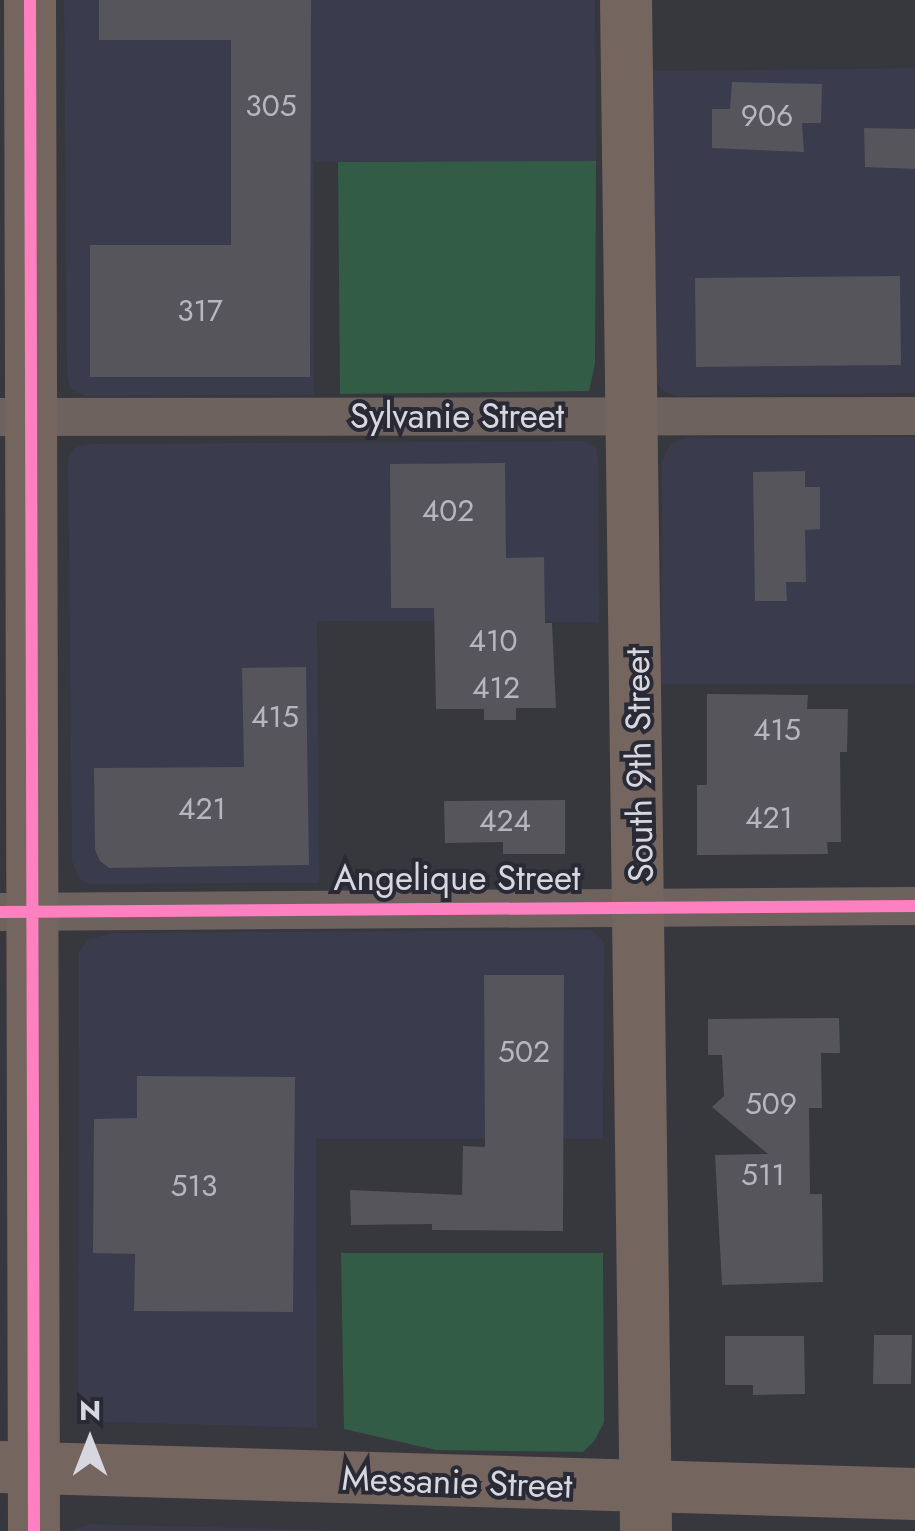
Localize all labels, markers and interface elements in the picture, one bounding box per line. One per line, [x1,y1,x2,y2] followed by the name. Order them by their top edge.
[245,88,297,124] house number: 305
[741,98,793,134] house number: 906
[177,293,223,329] house number: 317
[350,395,564,437] street label: Sylvanie Street
[422,493,474,529] house number: 402
[469,623,517,659] house number: 410
[616,647,662,883] street label: South 9th Street
[472,670,520,706] house number: 412
[251,699,299,735] house number: 415
[753,712,801,748] house number: 415
[178,791,226,827] house number: 421
[745,800,793,836] house number: 421
[479,803,531,839] house number: 424
[334,857,580,899] street label: Angelique Street
[498,1034,550,1070] house number: 502
[745,1086,797,1122] house number: 509
[741,1157,785,1193] house number: 511
[171,1168,217,1204] house number: 513
[79,1390,101,1431] text: N
[40,1391,140,1491] north arrow
[341,1457,573,1507] street label: Messanie Street

